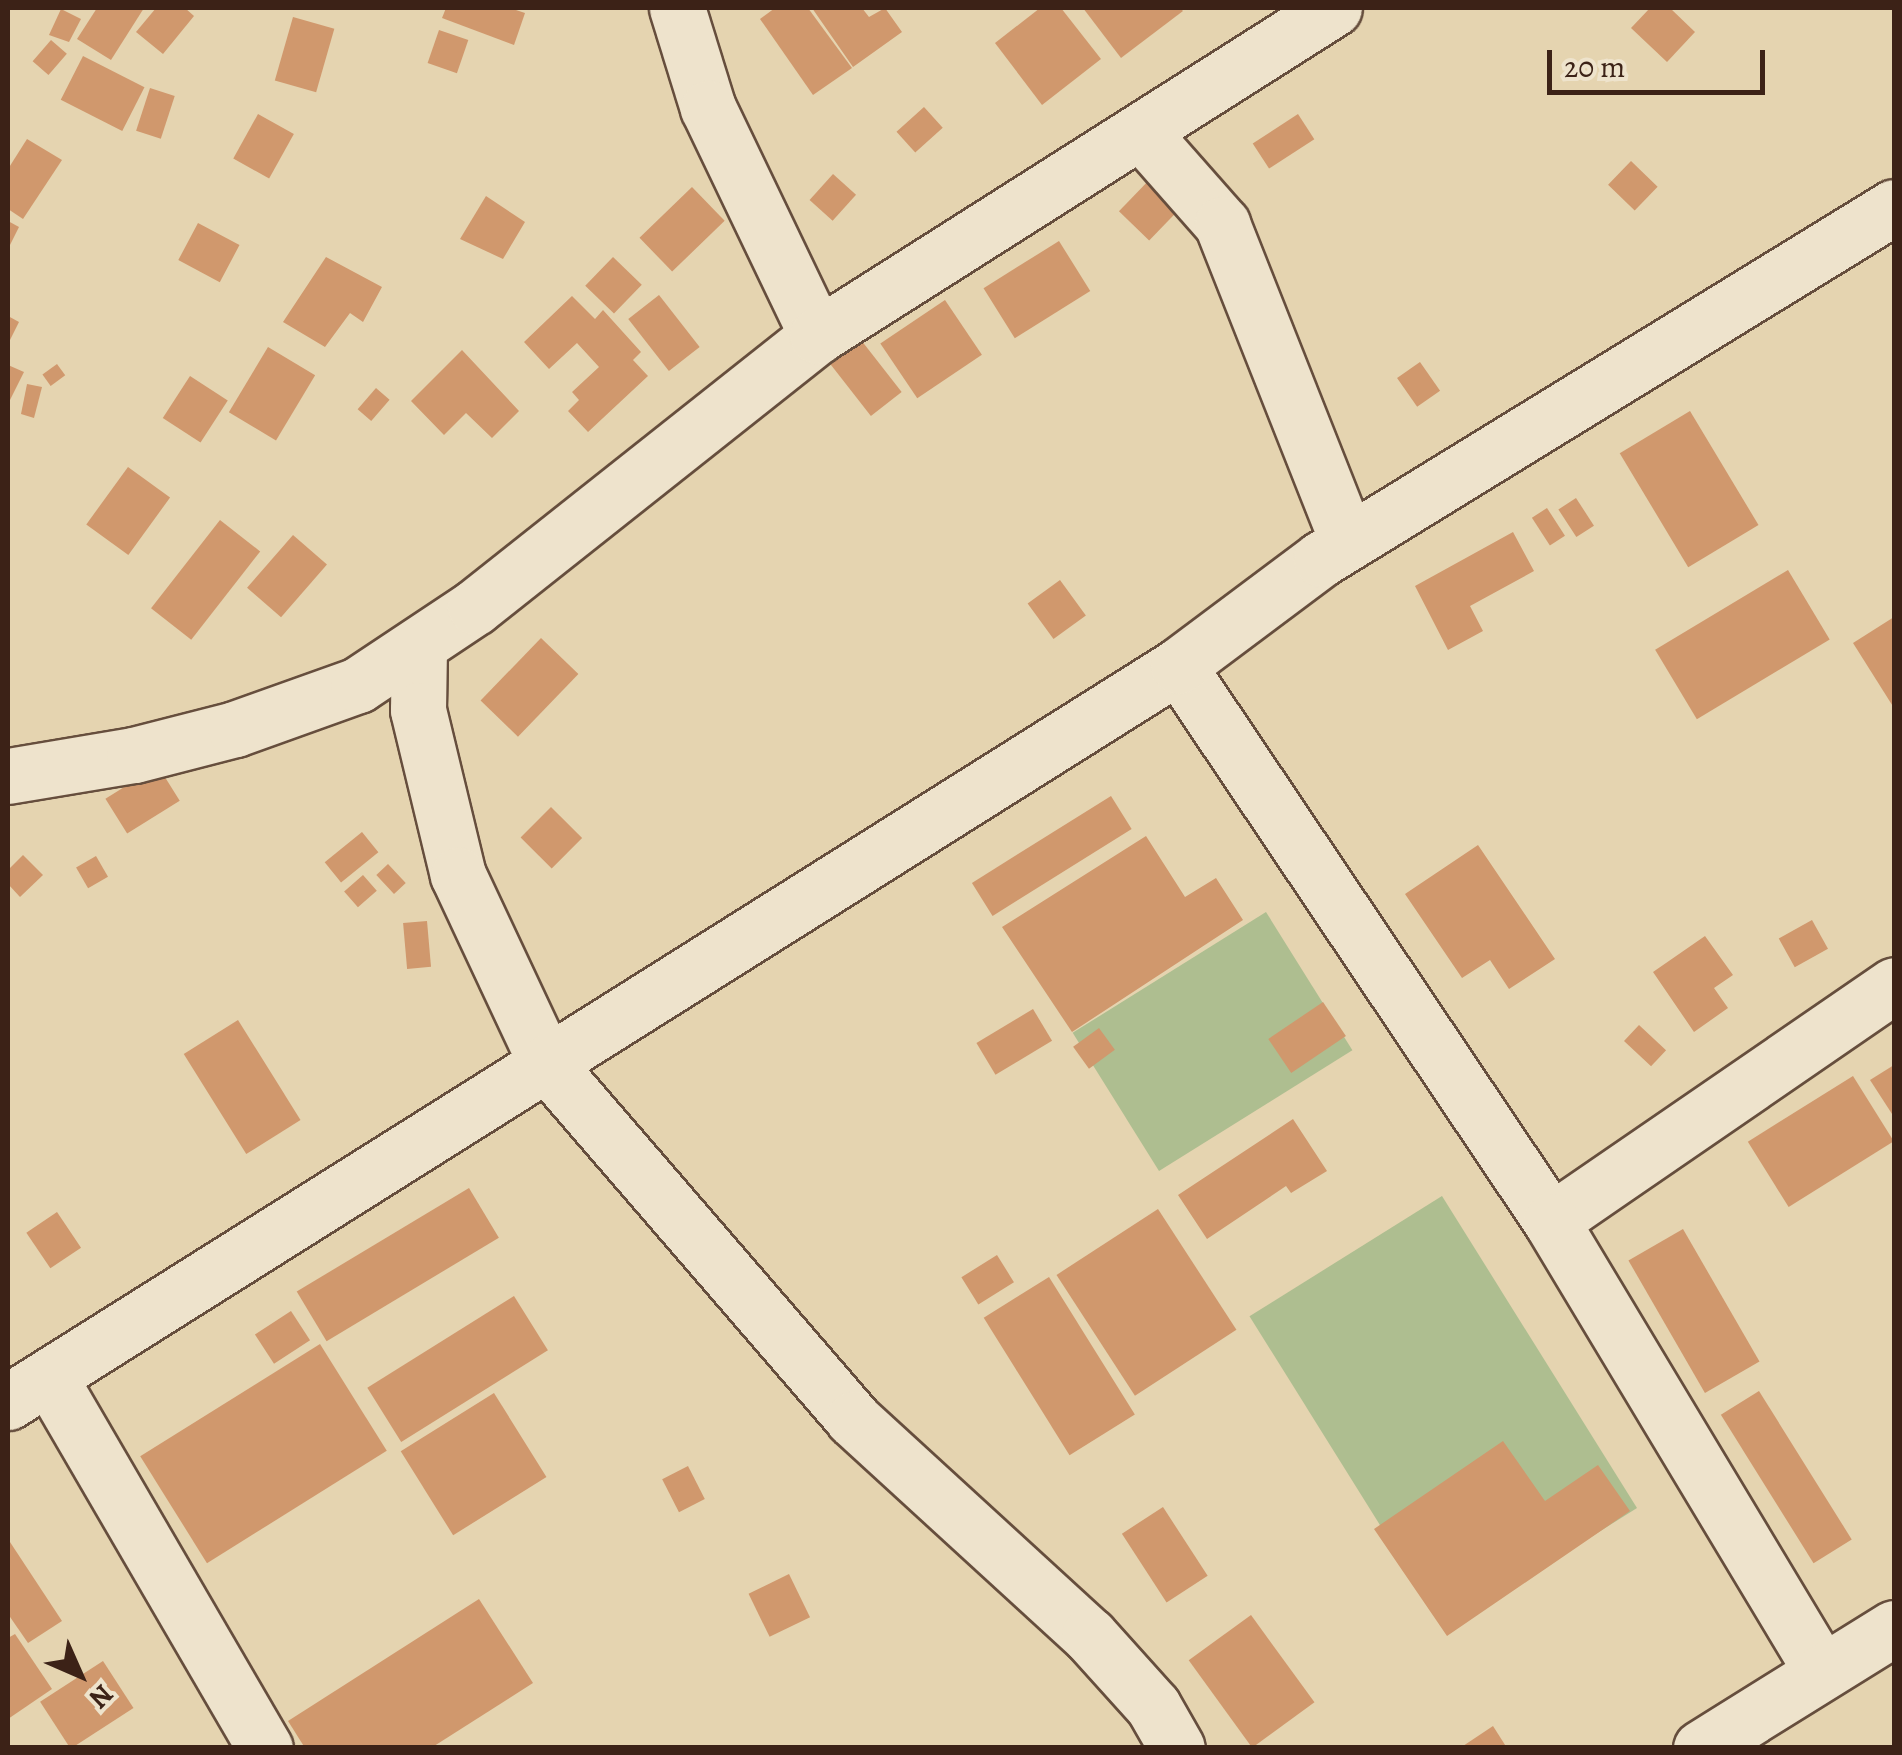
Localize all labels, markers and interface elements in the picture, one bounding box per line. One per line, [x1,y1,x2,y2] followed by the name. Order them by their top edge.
[1552,30,1770,92] scale bar
[1564,47,1625,87] text: 20 m
[30,1625,130,1725] north arrow
[81,1676,122,1717] text: N

